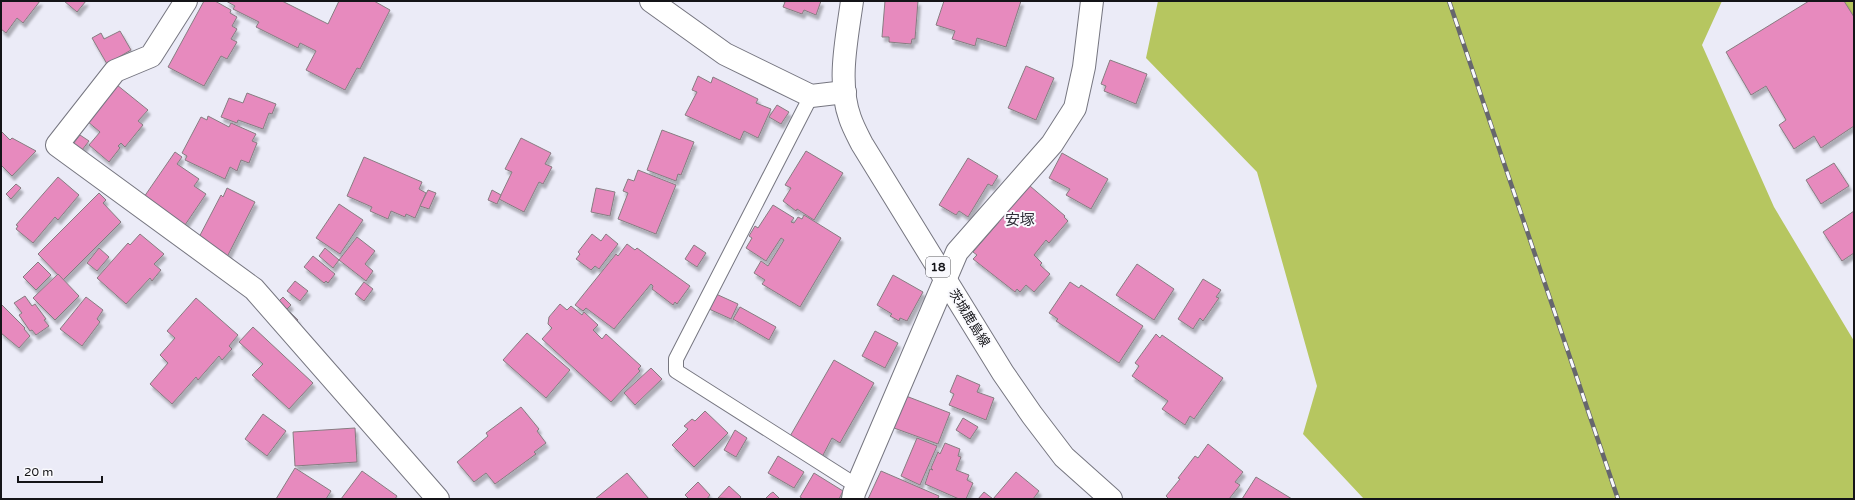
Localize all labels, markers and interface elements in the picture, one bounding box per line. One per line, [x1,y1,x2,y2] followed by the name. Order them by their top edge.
[1005,211,1035,229] district label: 安塚
[926,257,950,277] road number: 18
[945,286,993,350] street label: 茨城鹿島線
[18,458,102,484] scale bar
[24,465,53,479] text: 20 m

